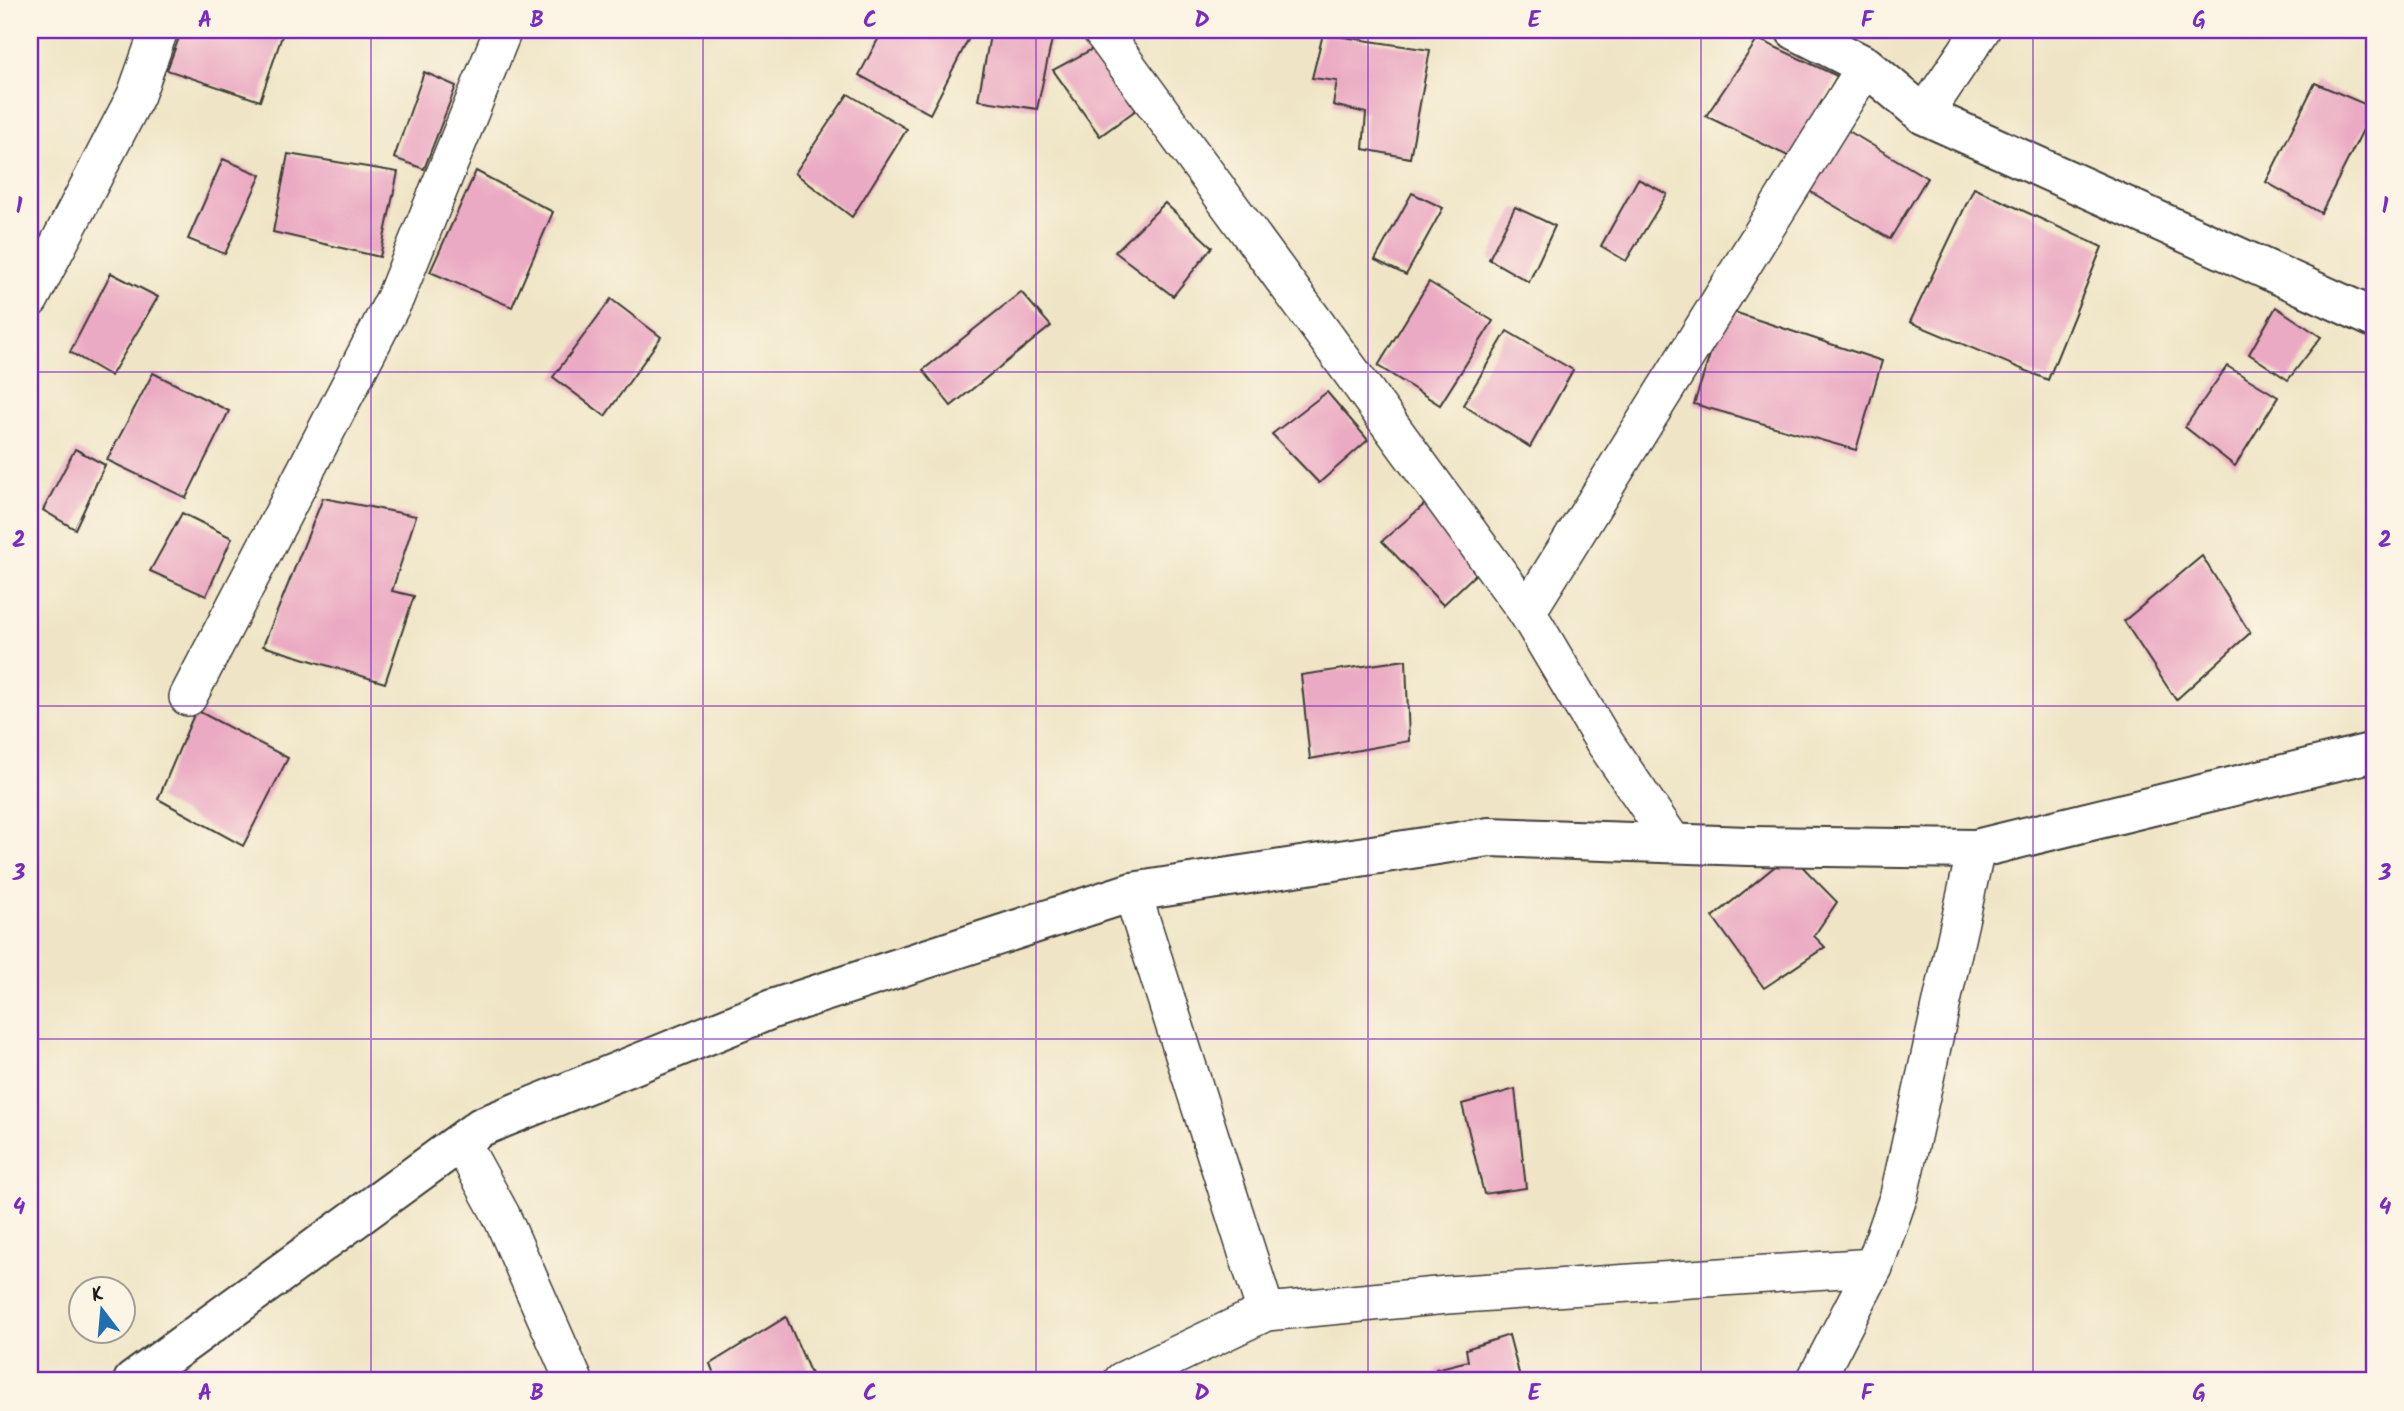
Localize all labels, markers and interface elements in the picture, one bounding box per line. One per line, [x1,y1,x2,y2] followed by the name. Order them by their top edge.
[198,3,212,39] text: A
[530,3,544,39] text: B
[863,3,877,39] text: C
[1194,3,1210,39] text: D
[1528,3,1542,39] text: E
[1861,3,1875,39] text: F
[2192,3,2206,39] text: G
[16,189,23,225] text: 1
[2382,189,2389,225] text: 1
[12,523,26,559] text: 2
[2378,523,2392,559] text: 2
[12,856,26,892] text: 3
[2378,856,2392,892] text: 3
[13,1190,26,1226] text: 4
[2379,1190,2392,1226] text: 4
[66,1274,136,1344] north arrow
[88,1280,108,1312] text: K
[198,1376,212,1411] text: A
[530,1376,544,1411] text: B
[863,1376,877,1411] text: C
[1194,1376,1210,1411] text: D
[1528,1376,1542,1411] text: E
[1861,1376,1875,1411] text: F
[2192,1376,2206,1411] text: G

